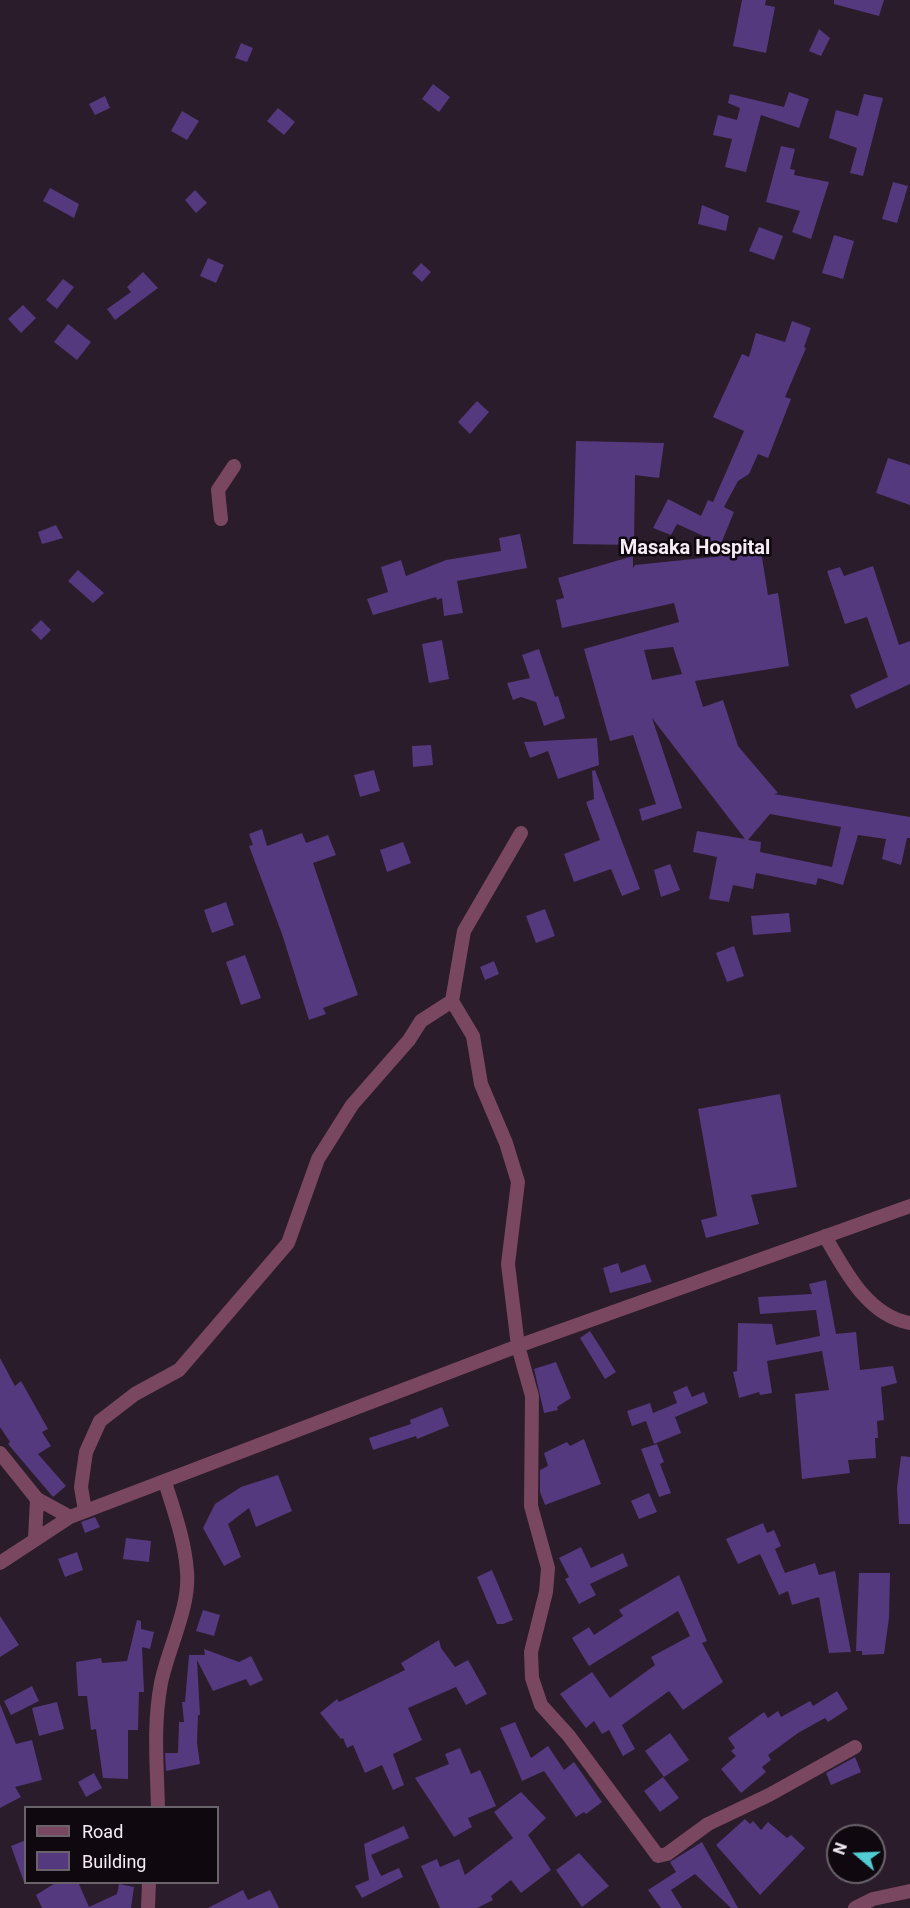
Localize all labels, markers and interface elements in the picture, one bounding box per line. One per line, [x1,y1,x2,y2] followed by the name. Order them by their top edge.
[620,537,770,561] district label: Masaka Hospital
[24,1806,219,1884] legend
[82,1821,123,1842] text: Road
[826,1824,886,1884] north arrow
[830,1840,851,1857] text: N
[82,1851,146,1872] text: Building

